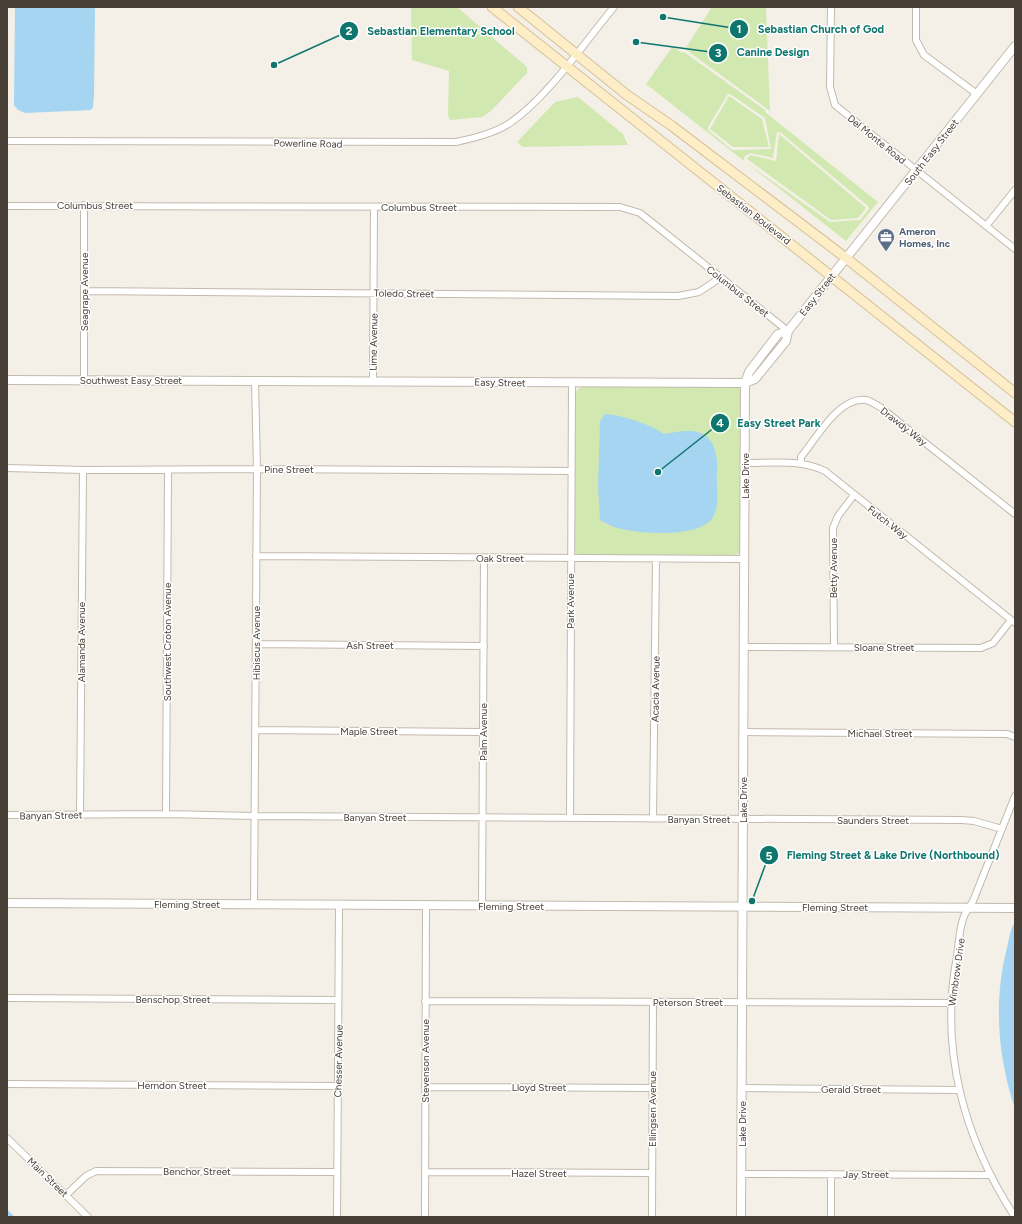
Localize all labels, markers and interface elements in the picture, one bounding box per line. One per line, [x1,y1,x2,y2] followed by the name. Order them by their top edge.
[729,18,892,41] callout: Sebastian Church of God
[339,20,523,43] callout: Sebastian Elementary School
[736,22,742,36] text: 1
[758,23,884,36] text: Sebastian Church of God
[346,24,353,38] text: 2
[367,25,515,38] text: Sebastian Elementary School
[708,41,817,64] callout: Canine Design
[715,46,722,60] text: 3
[737,46,809,59] text: Canine Design
[845,112,909,167] street label: Del Monte Road
[901,116,962,188] street label: South Easy Street
[273,136,343,151] street label: Powerline Road
[714,181,794,248] street label: Sebastian Boulevard
[57,199,133,212] street label: Columbus Street
[381,201,457,214] street label: Columbus Street
[899,225,951,250] place label: Ameron Homes, Inc
[876,227,896,252] office icon: Ameron Homes, Inc
[78,252,91,331] street label: Seagrape Avenue
[704,263,772,320] street label: Columbus Street
[796,270,838,319] street label: Easy Street
[374,286,435,301] street label: Toledo Street
[366,312,381,371] street label: Lime Avenue
[80,374,182,387] street label: Southwest Easy Street
[474,376,526,389] street label: Easy Street
[878,404,930,449] street label: Drawdy Way
[710,411,829,434] callout: Easy Street Park
[716,416,724,430] text: 4
[737,417,821,430] text: Easy Street Park
[739,452,752,499] street label: Lake Drive
[264,463,314,476] street label: Pine Street
[865,503,911,543] street label: Futch Way
[827,537,840,598] street label: Betty Avenue
[476,552,524,565] street label: Oak Street
[564,573,577,629] street label: Park Avenue
[161,582,174,701] street label: Southwest Croton Avenue
[75,601,88,682] street label: Alamanda Avenue
[250,605,263,680] street label: Hibiscus Avenue
[346,639,394,652] street label: Ash Street
[854,641,915,654] street label: Sloane Street
[648,655,663,722] street label: Acacia Avenue
[477,703,490,761] street label: Palm Avenue
[340,725,398,738] street label: Maple Street
[848,727,913,740] street label: Michael Street
[737,776,750,823] street label: Lake Drive
[19,808,83,823] street label: Banyan Street
[343,811,407,824] street label: Banyan Street
[667,813,731,826] street label: Banyan Street
[837,814,909,827] street label: Saunders Street
[759,844,1007,867] callout: Fleming Street & Lake Drive (Northbound)
[766,849,773,863] text: 5
[787,849,999,862] text: Fleming Street & Lake Drive (Northbound)
[154,898,220,911] street label: Fleming Street
[478,900,544,913] street label: Fleming Street
[802,901,868,914] street label: Fleming Street
[945,937,968,1007] street label: Wimbrow Drive
[136,993,211,1006] street label: Benschop Street
[653,996,723,1009] street label: Peterson Street
[419,1019,432,1103] street label: Stevenson Avenue
[331,1024,346,1097] street label: Chesser Avenue
[646,1070,659,1147] street label: Ellingsen Avenue
[137,1079,207,1092] street label: Herndon Street
[512,1081,566,1094] street label: Lloyd Street
[821,1083,881,1096] street label: Gerald Street
[736,1100,749,1147] street label: Lake Drive
[24,1155,71,1200] street label: Main Street
[163,1165,231,1178] street label: Benchor Street
[511,1167,567,1180] street label: Hazel Street
[843,1168,889,1181] street label: Jay Street

